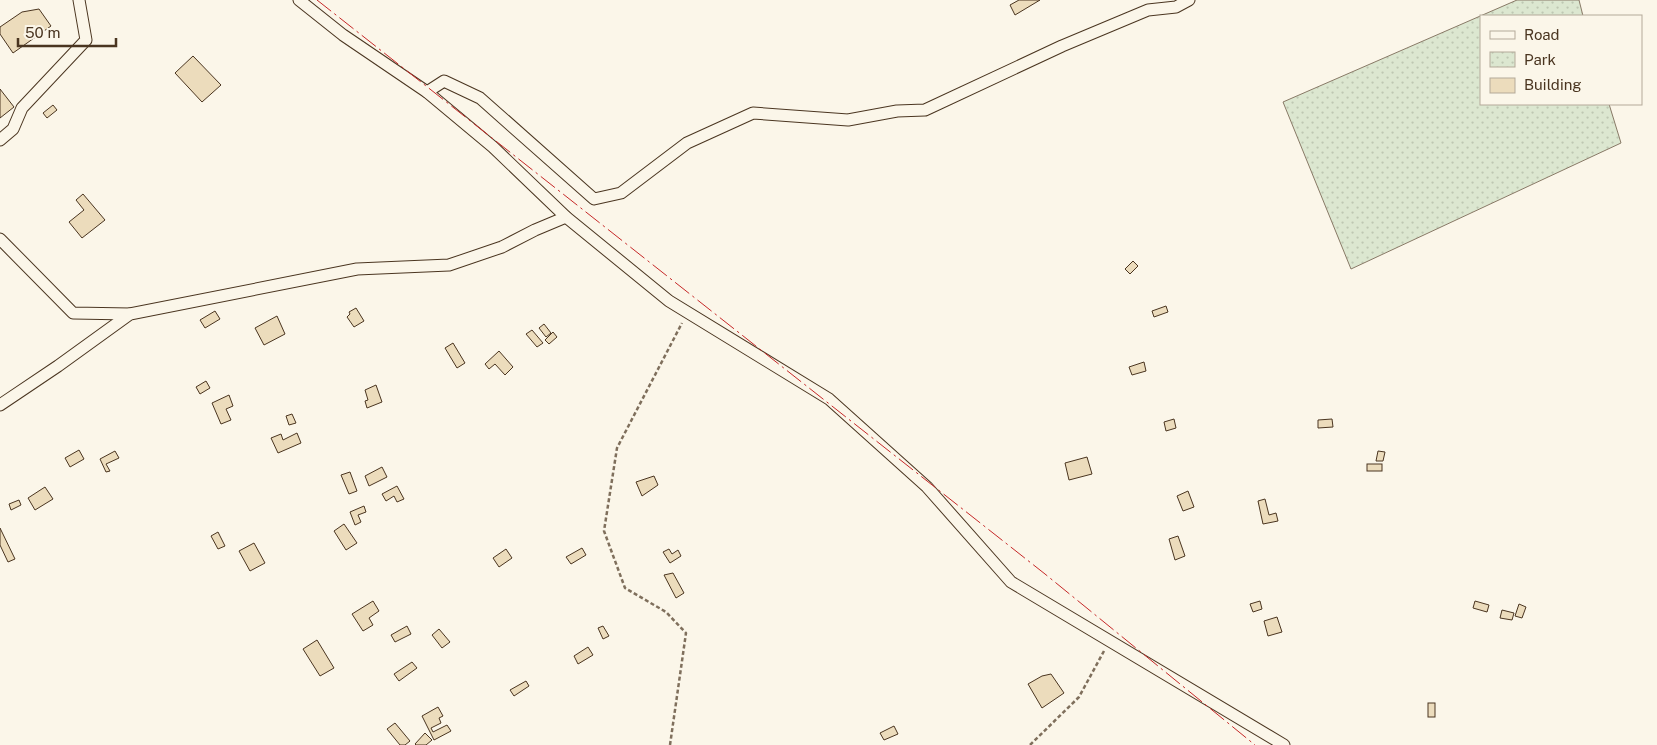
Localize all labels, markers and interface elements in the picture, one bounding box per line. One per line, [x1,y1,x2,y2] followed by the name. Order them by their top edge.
[18,15,115,47] scale bar
[1480,15,1642,105] legend
[25,24,60,41] text: 50 m
[1524,26,1560,43] text: Road
[1524,51,1556,68] text: Park
[1524,76,1582,93] text: Building

